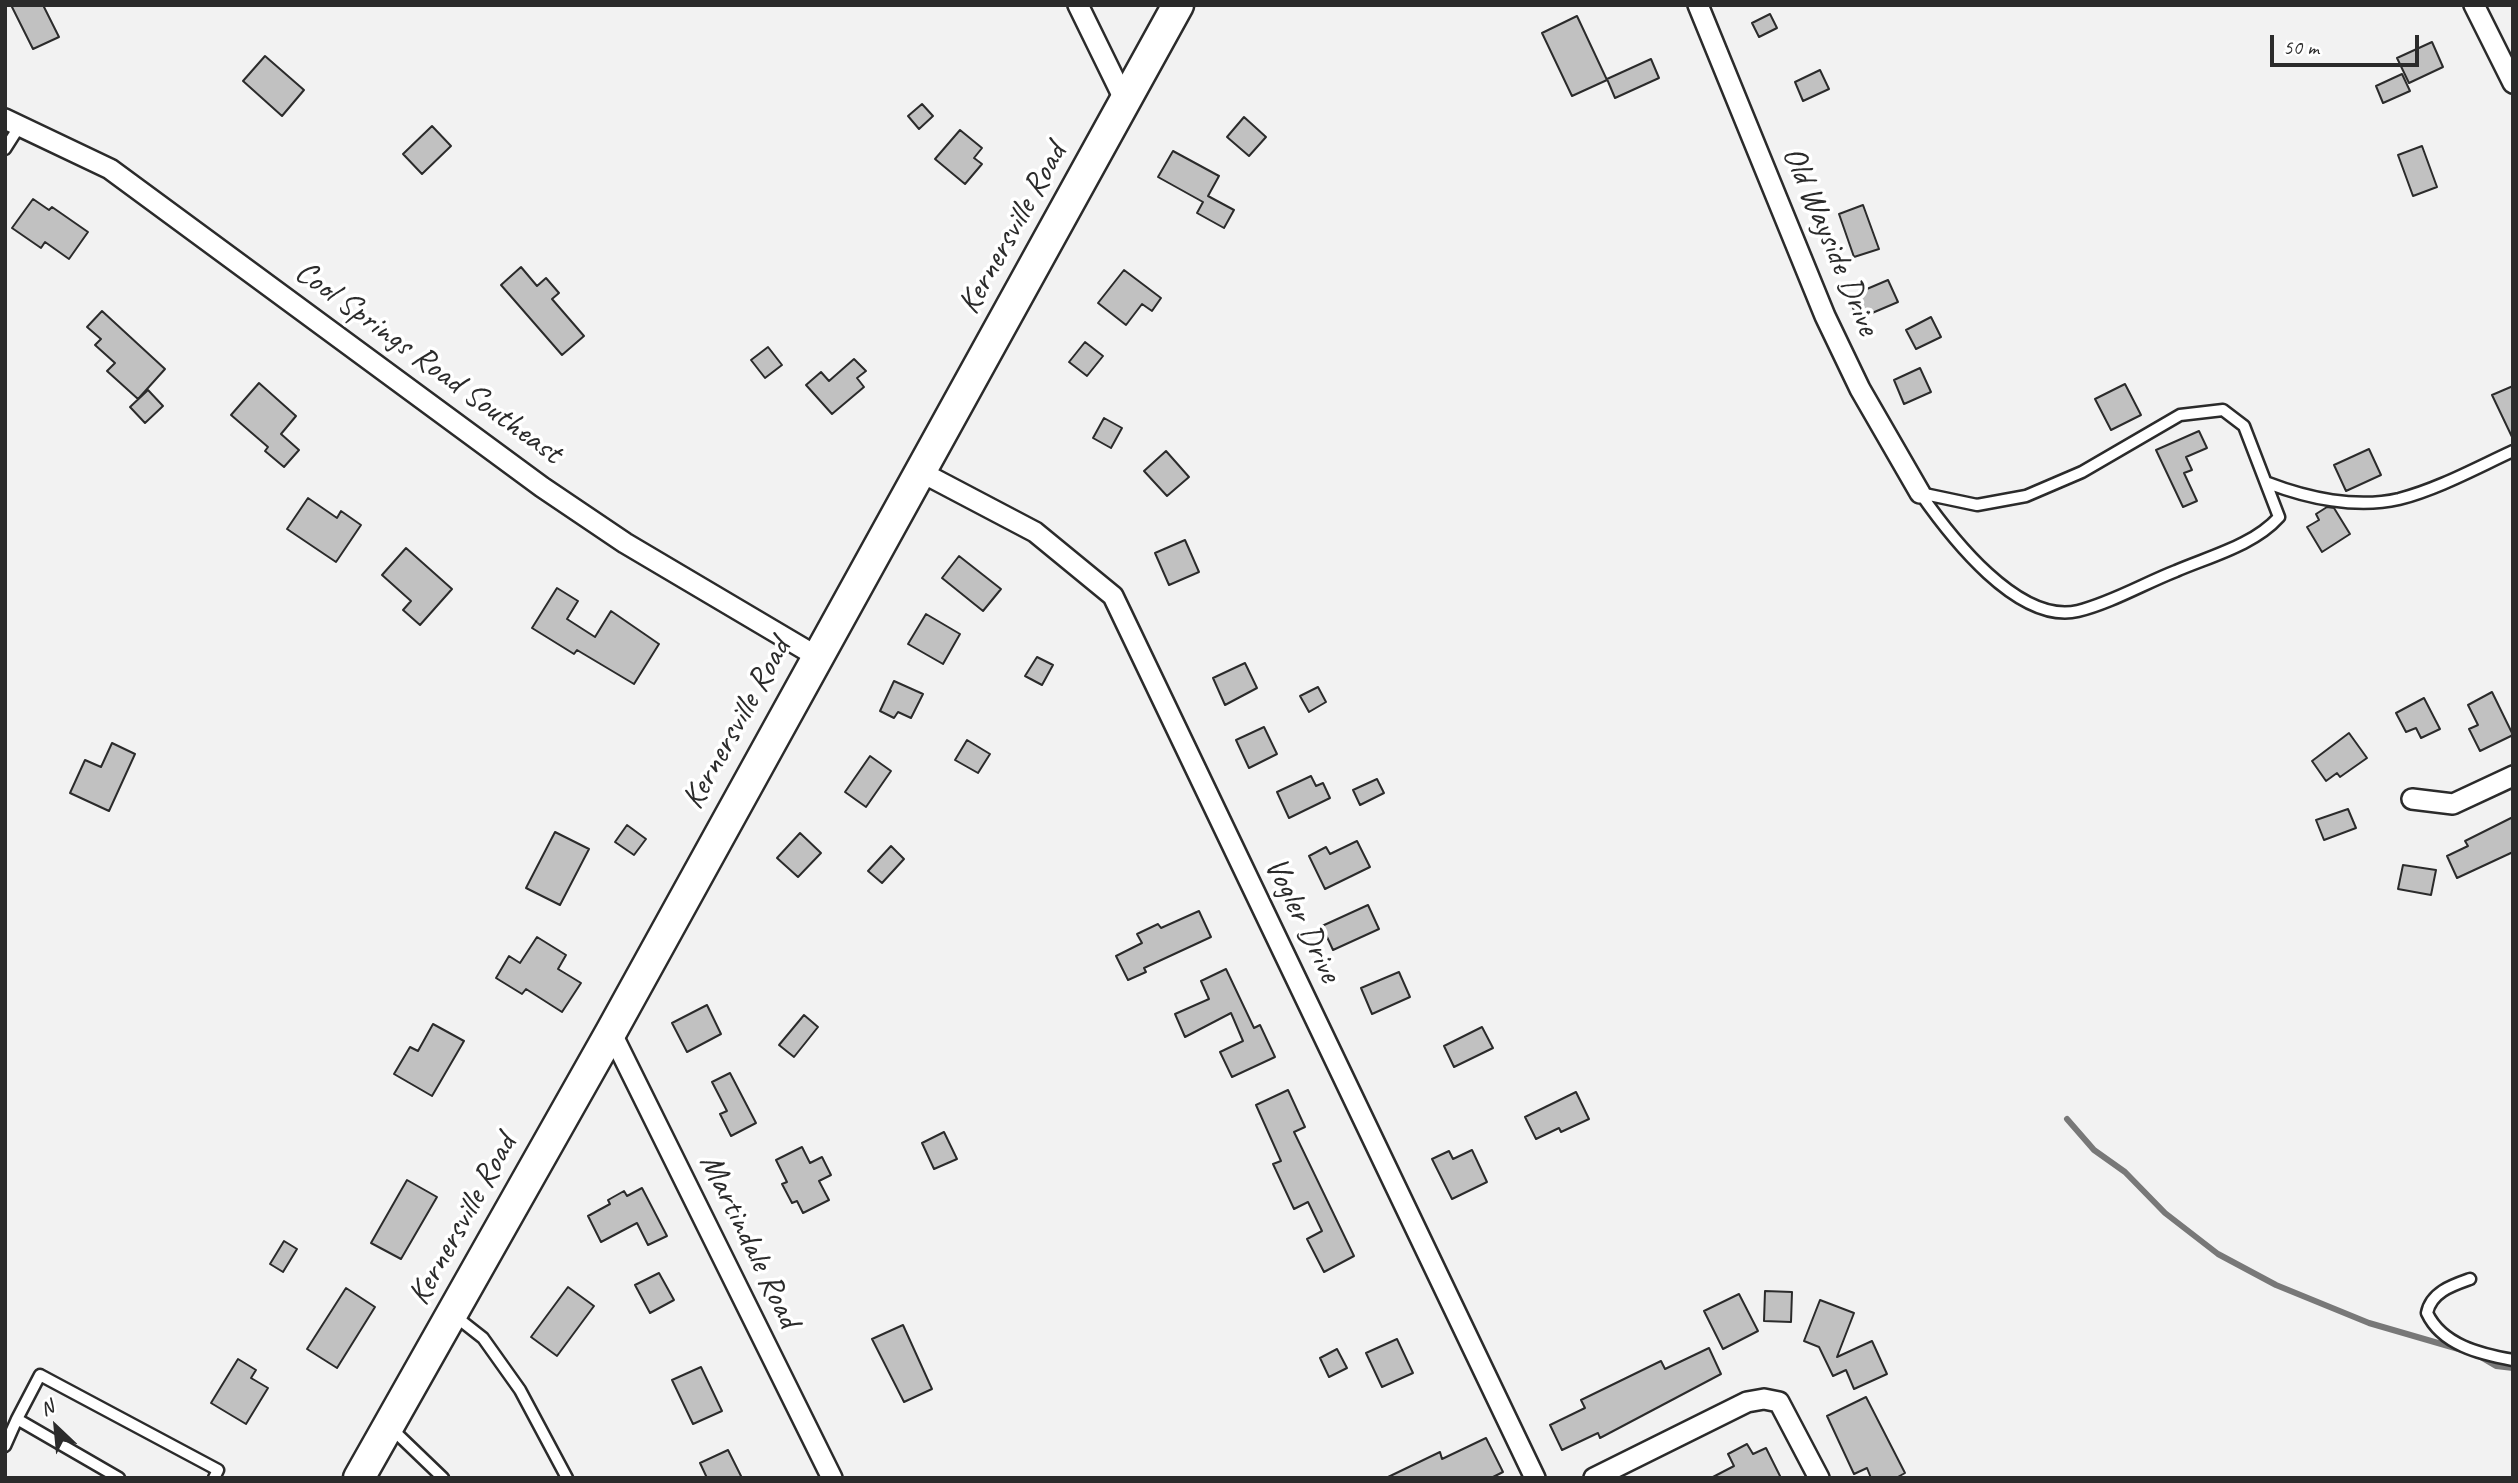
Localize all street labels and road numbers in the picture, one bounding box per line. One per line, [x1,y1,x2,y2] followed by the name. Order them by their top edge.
[950,137,1076,321] street label: Kernersville Road
[1773,141,1887,341] street label: Old Wayside Drive
[287,253,569,473] street label: Cool Springs Road Southeast
[674,632,800,816] street label: Kernersville Road
[1255,851,1349,989] street label: Vogler Drive
[400,1128,526,1312] street label: Kernersville Road
[690,1148,808,1334] street label: Martindale Road

